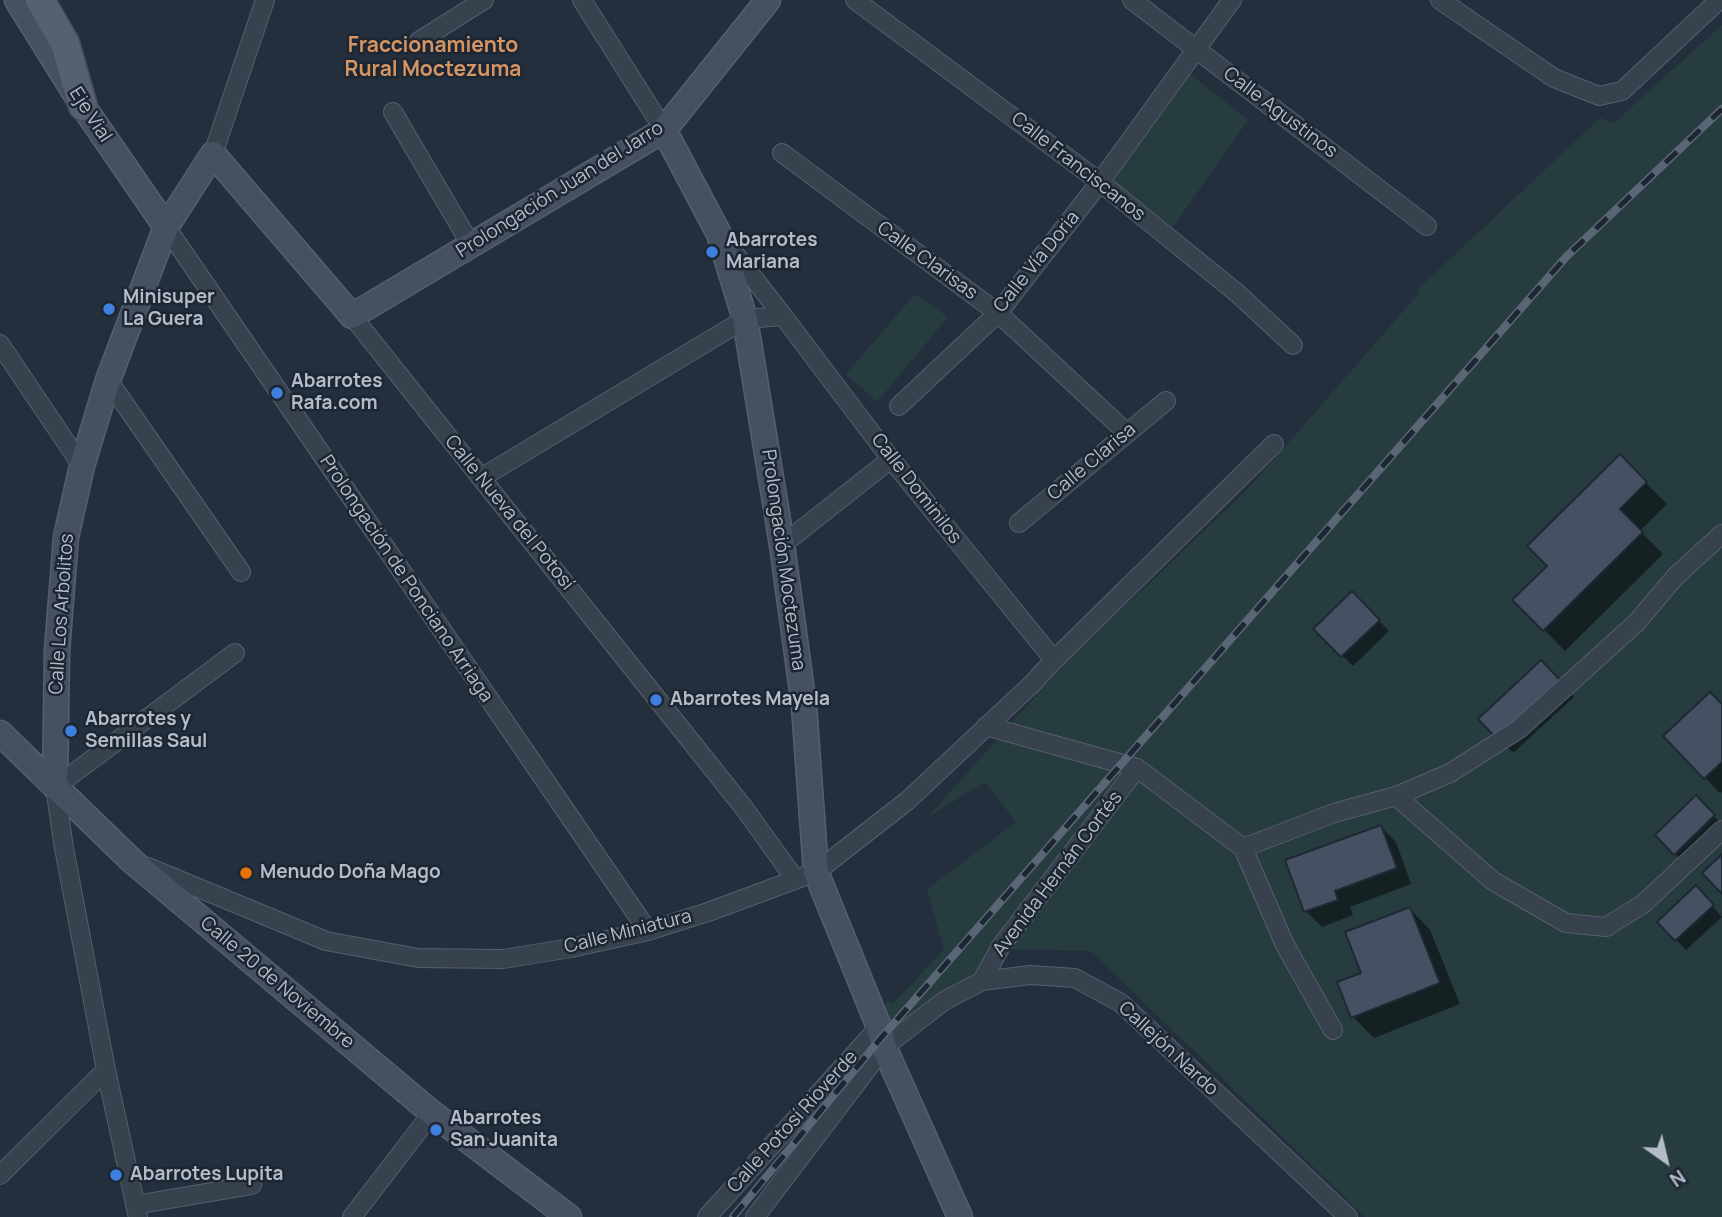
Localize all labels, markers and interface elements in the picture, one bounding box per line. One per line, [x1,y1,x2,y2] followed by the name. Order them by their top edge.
[345,33,521,83] district label: Fraccionamiento Rural Moctezuma
[1218,63,1342,163] street label: Calle Agustinos
[64,83,116,147] street label: Eje Vial
[1006,108,1150,226] street label: Calle Franciscanos
[452,117,668,263] street label: Prolongación Juan del Jarro
[989,207,1085,317] street label: Calle Vía Doria
[872,217,982,305] street label: Calle Clarisas
[726,230,818,274] place label: Abarrotes Mariana
[704,244,720,260] marker: Abarrotes Mariana
[123,287,215,331] place label: Minisuper La Guera
[101,301,117,317] marker: Minisuper La Guera
[291,371,383,415] place label: Abarrotes Rafa.com
[269,385,285,401] marker: Abarrotes Rafa.com
[1043,418,1141,506] street label: Calle Clarisa
[866,429,966,549] street label: Calle Dominilos
[440,431,578,595] street label: Calle Nueva del Potosí
[756,448,810,672] street label: Prolongación Moctezuma
[315,451,497,707] street label: Prolongación de Ponciano Arriaga
[45,533,79,695] street label: Calle Los Arbolitos
[670,689,830,711] place label: Abarrotes Mayela
[648,692,664,708] marker: Abarrotes Mayela
[85,709,207,753] place label: Abarrotes y Semillas Saul
[63,723,79,739] marker: Abarrotes y Semillas Saul
[988,787,1128,961] street label: Avenida Hernán Cortés
[260,862,441,884] place label: Menudo Doña Mago
[238,865,254,881] marker: Menudo Doña Mago
[562,905,694,959] street label: Calle Miniatura
[195,912,359,1054] street label: Calle 20 de Noviembre
[1113,997,1223,1101] street label: Callejón Nardo
[723,1046,863,1198] street label: Calle Potosí Rioverde
[450,1108,558,1152] place label: Abarrotes San Juanita
[428,1122,444,1138] marker: Abarrotes San Juanita
[1631,1126,1701,1196] north arrow
[130,1164,284,1186] place label: Abarrotes Lupita
[1665,1164,1691,1193] text: N
[108,1167,124,1183] marker: Abarrotes Lupita

